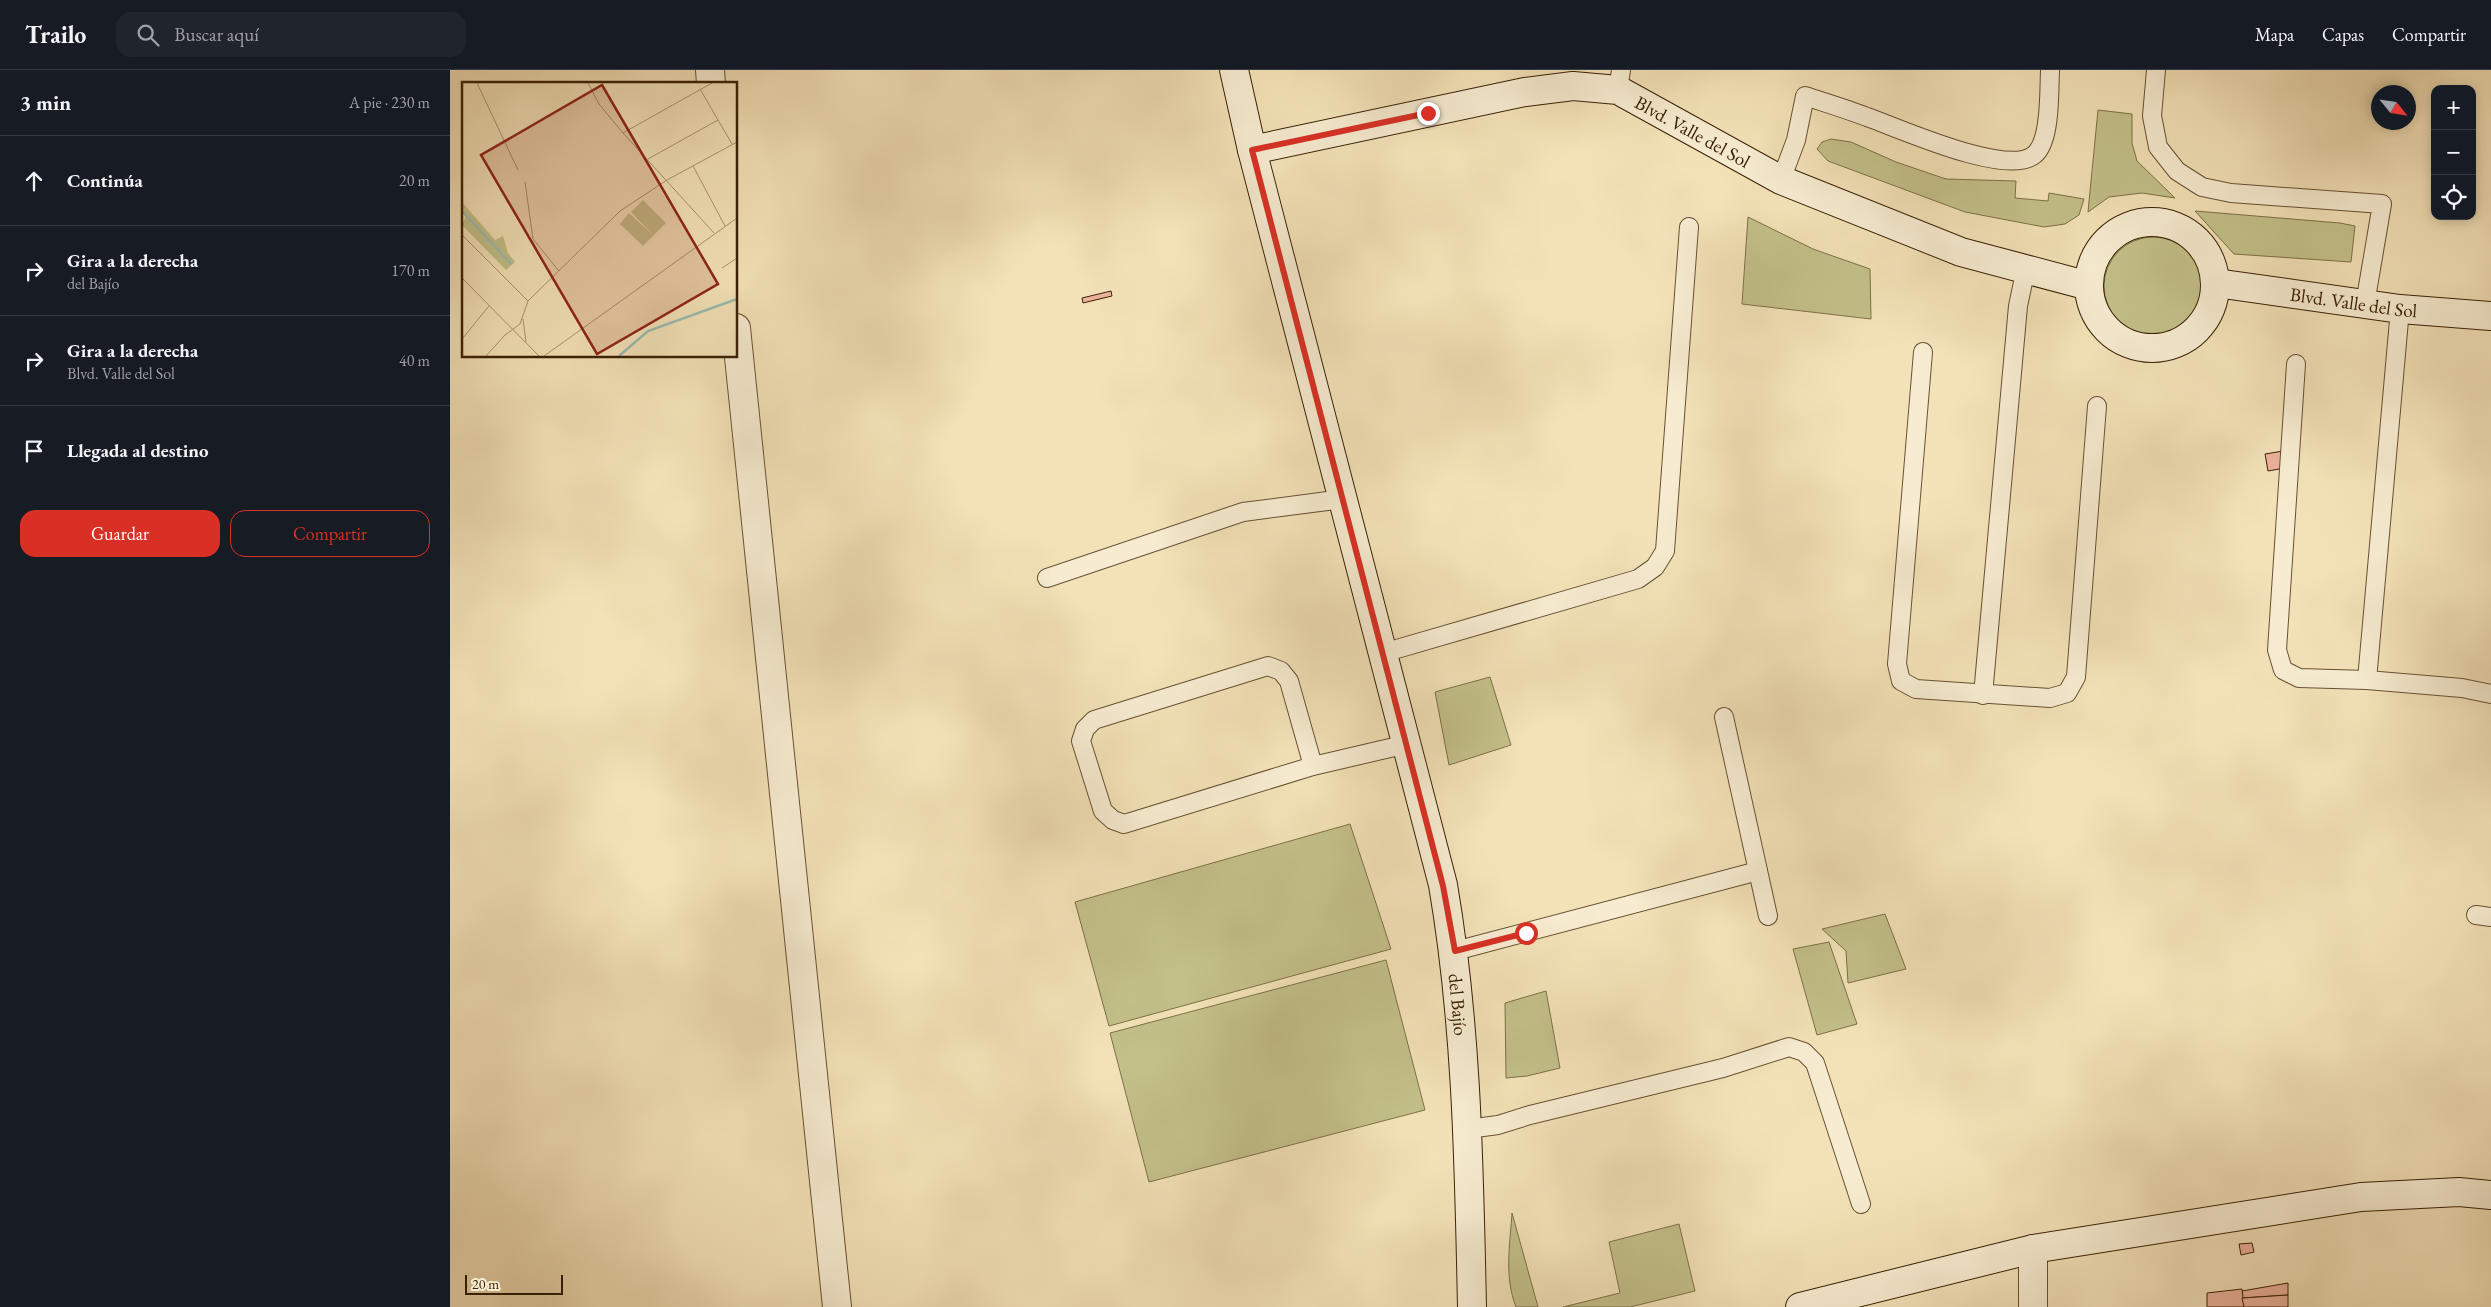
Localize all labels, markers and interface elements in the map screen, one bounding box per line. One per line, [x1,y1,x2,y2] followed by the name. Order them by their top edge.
[116,12,466,57] search box
[25,19,86,50] text: Trailo
[134,21,162,49] icon: search
[174,22,259,47] text: Buscar aquí
[2255,23,2294,46] text: Mapa
[2322,23,2364,46] text: Capas
[2392,23,2466,46] text: Compartir
[462,82,738,358] inset map
[2371,85,2416,130] north arrow
[2431,85,2476,220] map controls
[2431,85,2476,130] button: +
[20,89,71,116] text: 3 min
[1631,89,1755,173] street label: Blvd. Valle del Sol
[349,92,430,113] text: A pie · 230 m
[1417,102,1440,125] route end
[2431,130,2476,175] button: −
[20,167,48,195] icon: ahead
[67,168,143,193] text: Continúa
[399,170,430,191] text: 20 m
[2431,175,2476,220] button: locate
[67,248,198,273] text: Gira a la derecha
[20,257,48,285] icon: right
[391,260,430,281] text: 170 m
[67,273,119,294] text: del Bajío
[2288,281,2419,323] street label: Blvd. Valle del Sol
[67,338,198,363] text: Gira a la derecha
[20,347,48,375] icon: right
[399,350,430,371] text: 40 m
[67,363,175,384] text: Blvd. Valle del Sol
[20,437,48,465] icon: arrive
[67,438,209,463] text: Llegada al destino
[20,510,220,557] button: Guardar
[230,510,430,557] button: Compartir
[1515,922,1538,945] route start
[1443,972,1474,1037] street label: del Bajío
[465,1272,562,1295] scale bar
[472,1275,499,1293] text: 20 m

